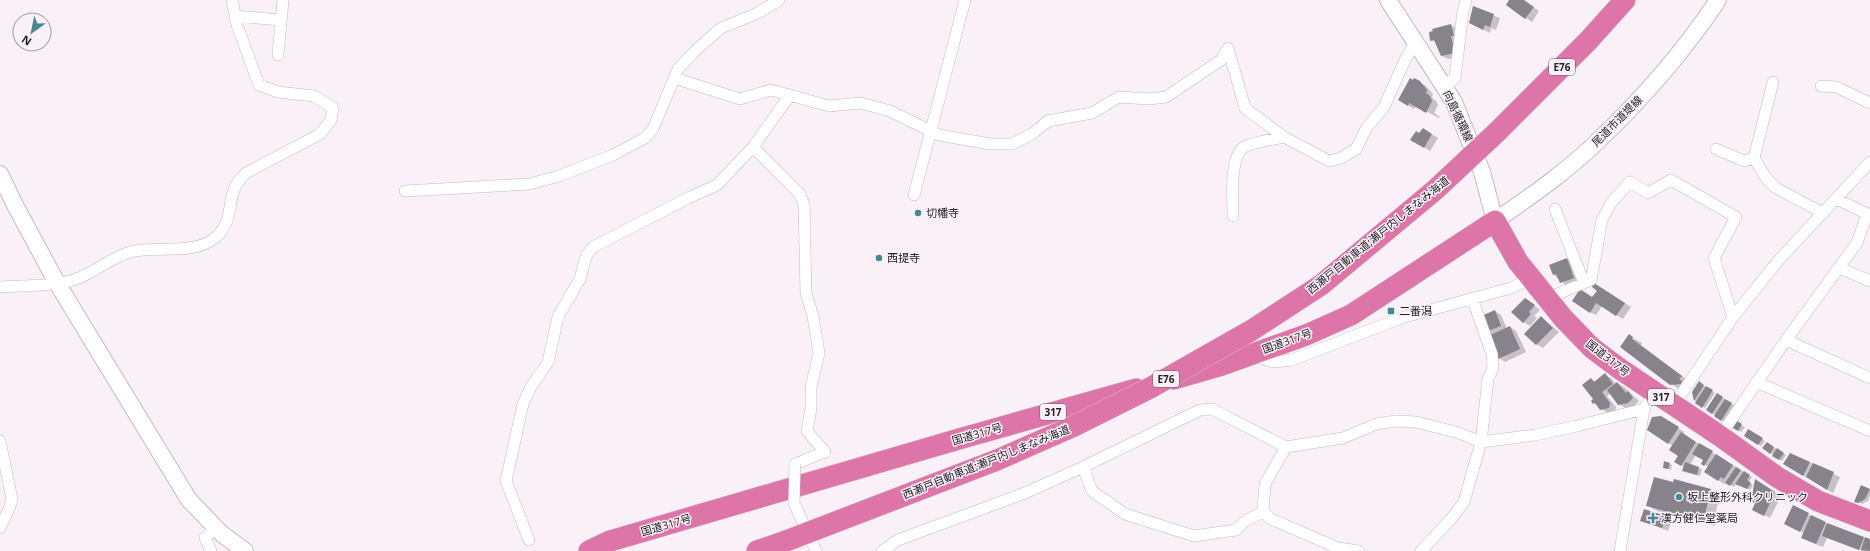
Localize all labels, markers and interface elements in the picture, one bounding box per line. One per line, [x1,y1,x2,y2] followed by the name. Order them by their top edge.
[12,12,52,52] north arrow
[18,32,34,50] text: N
[1549,59,1575,75] road number: E76
[1440,88,1477,144] street label: 向島循環線
[1588,92,1645,149] street label: 尾道市道堤線
[1303,172,1452,297] street label: 西瀬戸自動車道;瀬戸内しまなみ海道
[926,205,959,220] place label: 切幡寺
[913,208,923,218] marker: 切幡寺
[887,250,920,265] place label: 西提寺
[874,253,884,263] marker: 西提寺
[1399,303,1432,318] place label: 二番潟
[1386,306,1396,316] marker: 二番潟
[1260,325,1314,356] street label: 国道317号
[1583,336,1633,379] street label: 国道317号
[1153,371,1179,387] road number: E76
[1648,389,1674,405] road number: 317
[1040,404,1066,420] road number: 317
[950,419,1004,448] street label: 国道317号
[900,421,1072,502] street label: 西瀬戸自動車道;瀬戸内しまなみ海道
[1687,489,1808,504] place label: 坂上整形外科クリニック
[1674,492,1684,502] marker: 坂上整形外科クリニック
[639,510,693,539] street label: 国道317号
[1661,510,1738,525] place label: 漢方健仁堂薬局
[1648,513,1658,523] marker: 漢方健仁堂薬局

